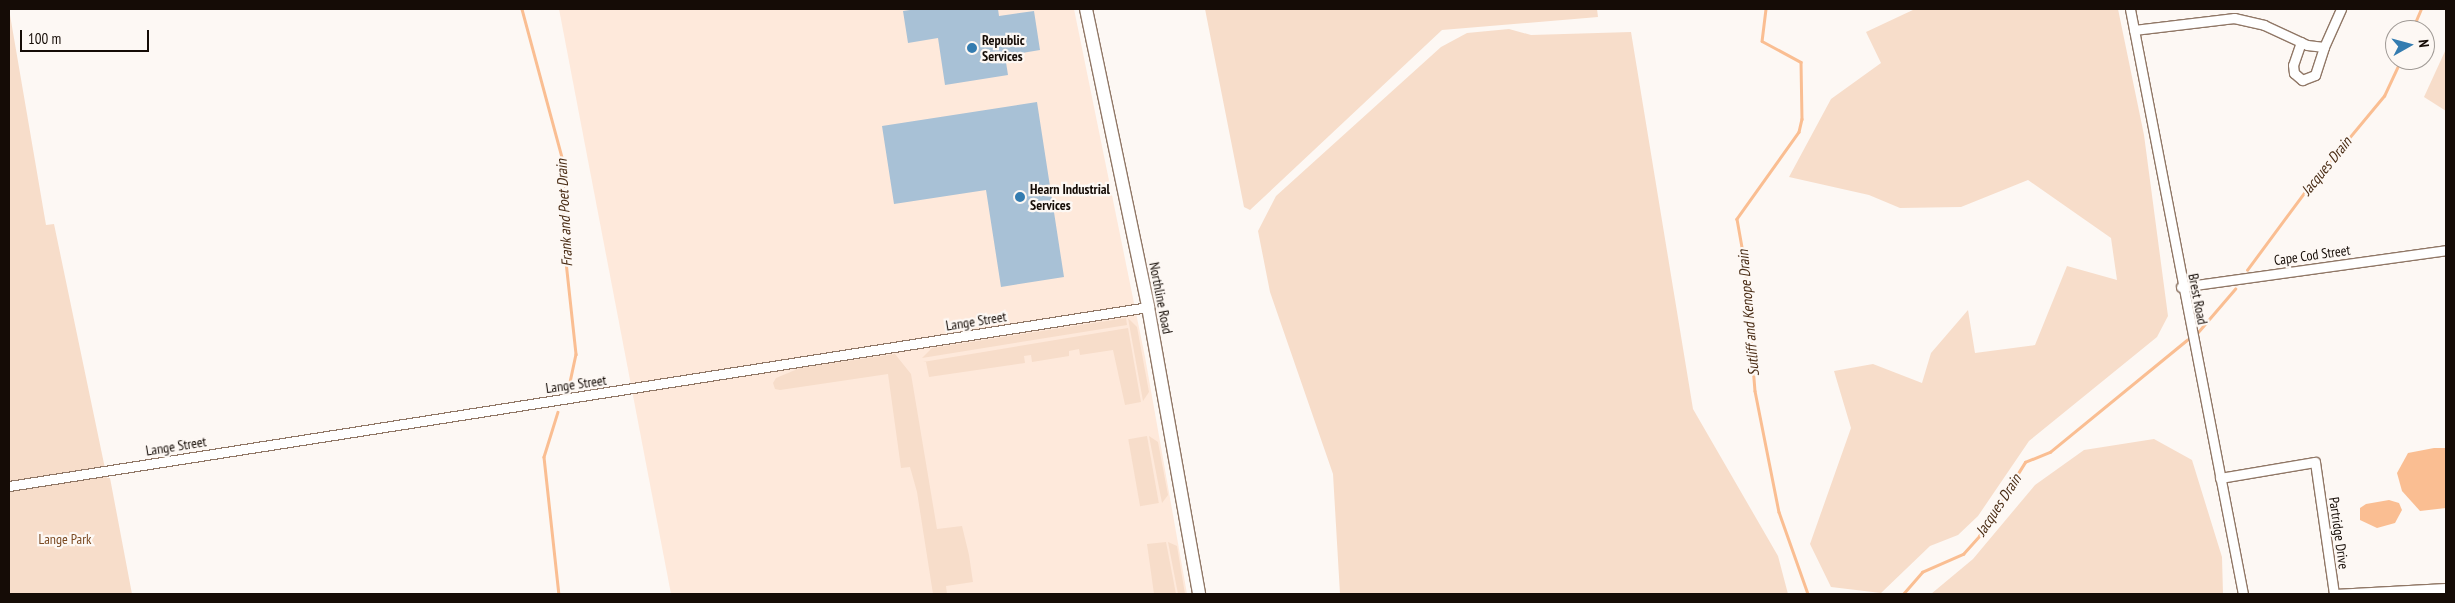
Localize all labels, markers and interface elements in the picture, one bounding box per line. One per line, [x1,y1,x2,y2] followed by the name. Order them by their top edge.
[22,20,151,52] scale bar
[2385,20,2435,70] north arrow
[28,29,61,48] text: 100 m
[982,32,1025,64] place label: Republic Services
[2415,38,2433,48] text: N
[966,42,978,54] marker: Republic Services
[2297,133,2355,199] water label: Jacques Drain
[552,158,576,268] water label: Frank and Poet Drain
[1030,181,1110,213] place label: Hearn Industrial Services
[1014,191,1026,203] marker: Hearn Industrial Services
[2273,241,2351,269] street label: Cape Cod Street
[1734,249,1762,377] water label: Sutliff and Kenope Drain
[1146,261,1176,335] street label: Northline Road
[2185,272,2211,326] street label: Brest Road
[944,308,1008,334] street label: Lange Street
[545,371,607,397] street label: Lange Street
[144,433,208,459] street label: Lange Street
[1971,471,2025,539] water label: Jacques Drain
[2326,496,2352,570] street label: Partridge Drive
[39,531,91,547] park label: Lange Park

